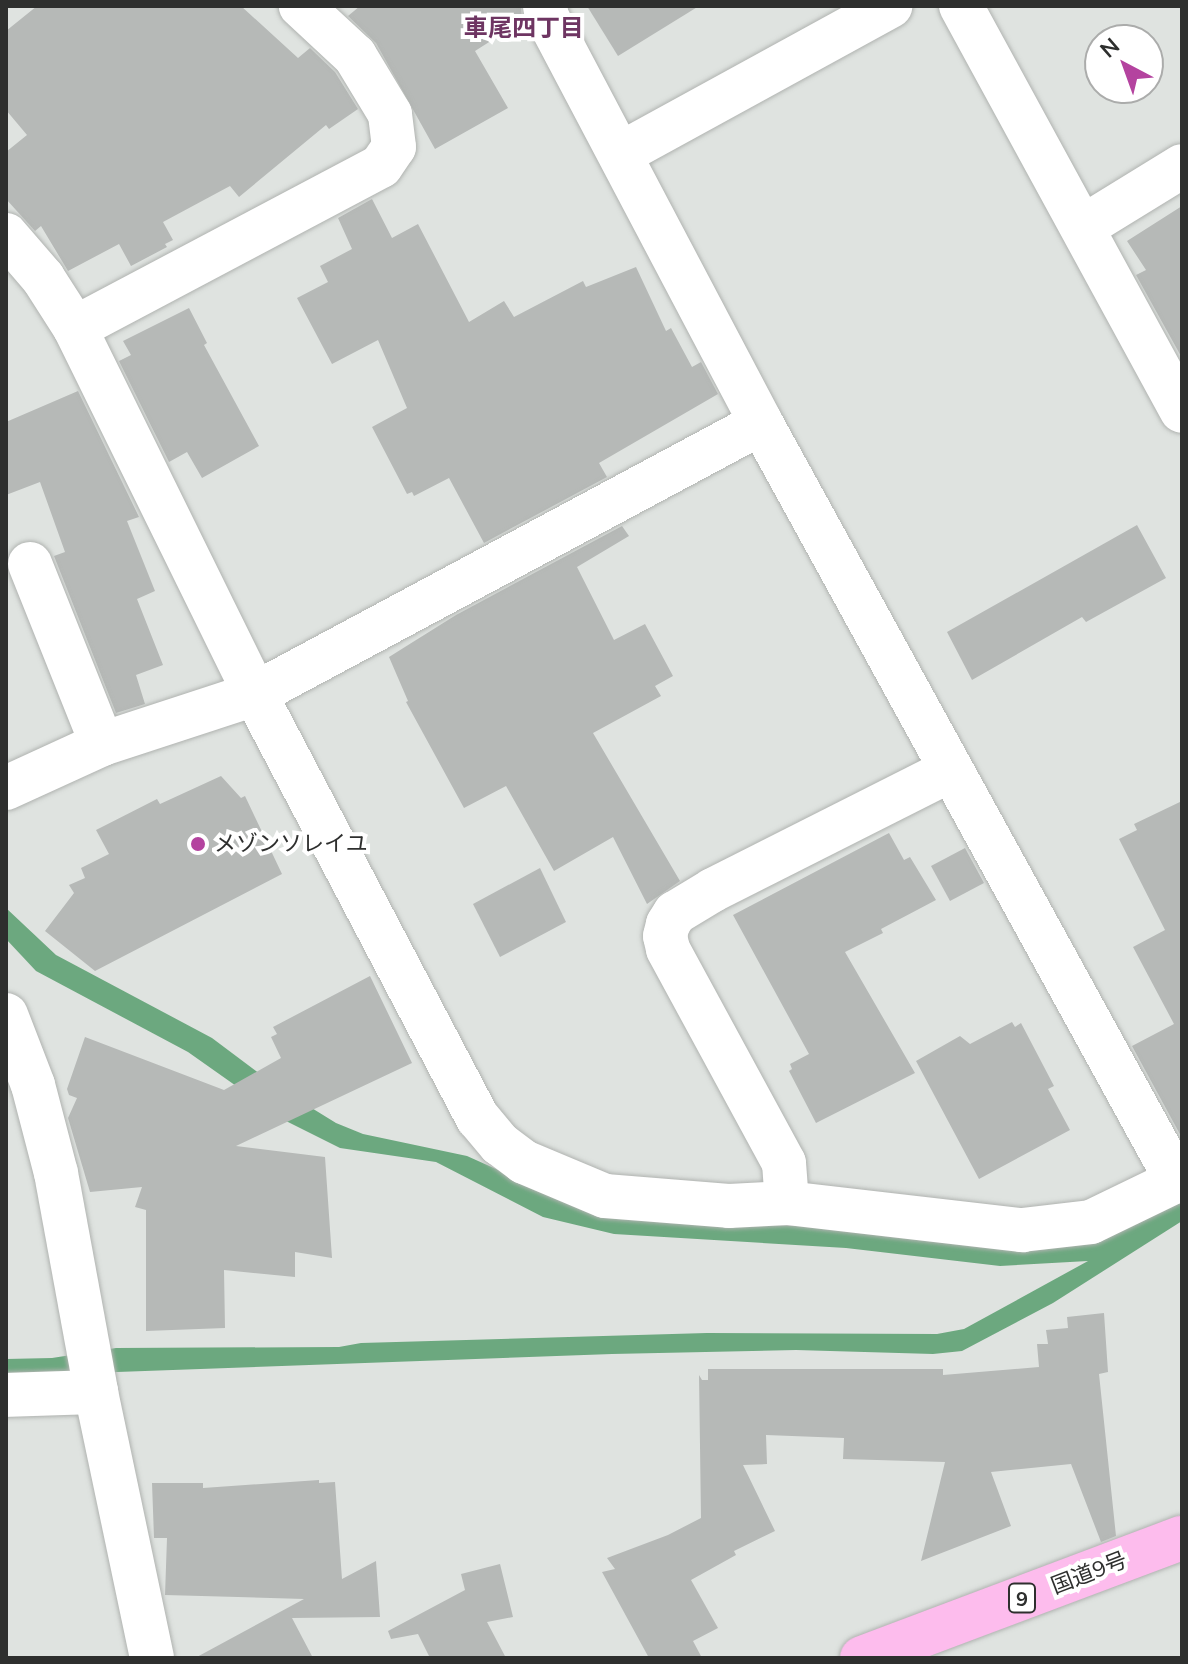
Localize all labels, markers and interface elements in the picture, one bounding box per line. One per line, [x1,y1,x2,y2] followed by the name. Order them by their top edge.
[464,14,584,42] district label: 車尾四丁目
[1084,24,1164,104] north arrow
[1094,31,1125,63] text: N
[214,831,368,857] place label: メゾンソレイユ
[189,835,207,853] marker: メゾンソレイユ
[1047,1546,1131,1600] street label: 国道9号
[1008,1582,1036,1614] road number: 9

